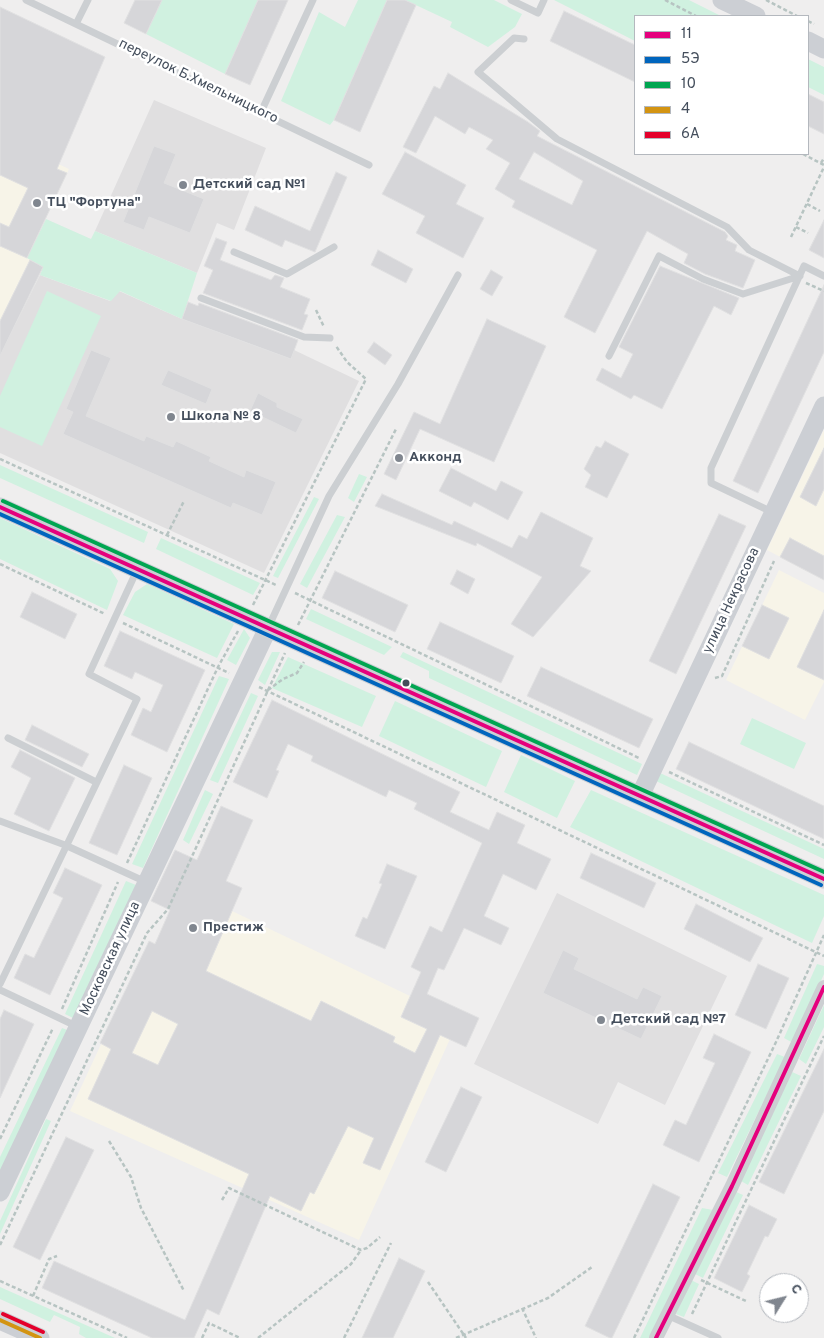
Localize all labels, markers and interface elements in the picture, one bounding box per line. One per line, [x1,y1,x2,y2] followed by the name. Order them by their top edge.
[634,15,809,155] legend
[681,25,692,44] text: 11
[116,36,280,128] street label: переулок Б.Хмельницкого
[681,50,700,69] text: 5Э
[681,75,696,94] text: 10
[681,100,690,119] text: 4
[681,125,700,144] text: 6А
[193,177,306,193] place label: Детский сад №1
[177,179,189,191] marker: Детский сад №1
[47,195,141,211] place label: ТЦ "Фортуна"
[31,197,43,209] marker: ТЦ "Фортуна"
[181,409,261,425] place label: Школа № 8
[165,411,177,423] marker: Школа № 8
[409,450,462,466] place label: Акконд
[393,452,405,464] marker: Акконд
[700,545,764,657] street label: улица Некрасова
[401,678,411,688] unlabelled marker
[77,899,145,1019] street label: Московская улица
[203,920,264,936] place label: Престиж
[187,922,199,934] marker: Престиж
[611,1012,726,1028] place label: Детский сад №7
[595,1014,607,1026] marker: Детский сад №7
[759,1273,809,1323] north arrow
[786,1281,805,1298] text: С

